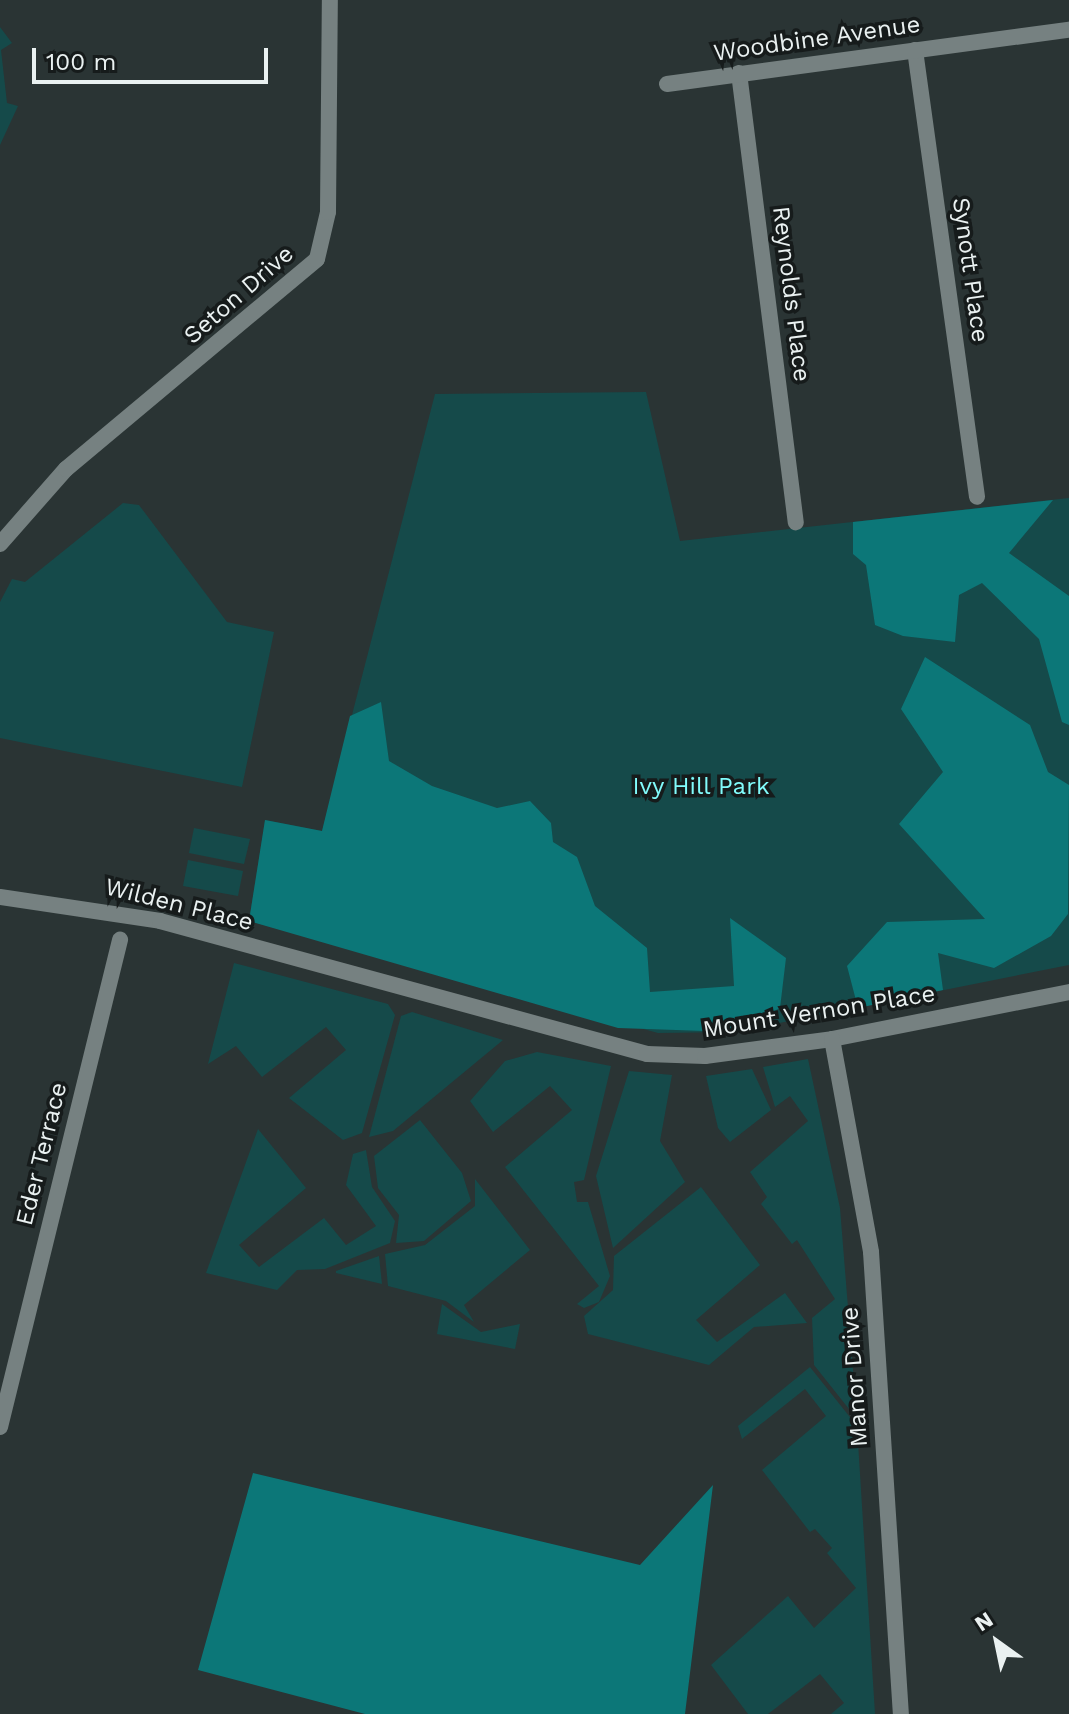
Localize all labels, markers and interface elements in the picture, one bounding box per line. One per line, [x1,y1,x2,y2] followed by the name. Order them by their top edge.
[711,10,923,68] street label: Woodbine Avenue
[36,32,272,82] scale bar
[46,48,116,76] text: 100 m
[946,196,994,344] street label: Synott Place
[766,205,816,383] street label: Reynolds Place
[178,240,300,350] street label: Seton Drive
[632,773,770,801] park label: Ivy Hill Park
[102,873,256,937] street label: Wilden Place
[700,979,938,1045] street label: Mount Vernon Place
[10,1079,74,1229] street label: Eder Terrace
[836,1306,874,1448] street label: Manor Drive
[957,1602,1037,1682] north arrow
[970,1607,997,1636] text: N

